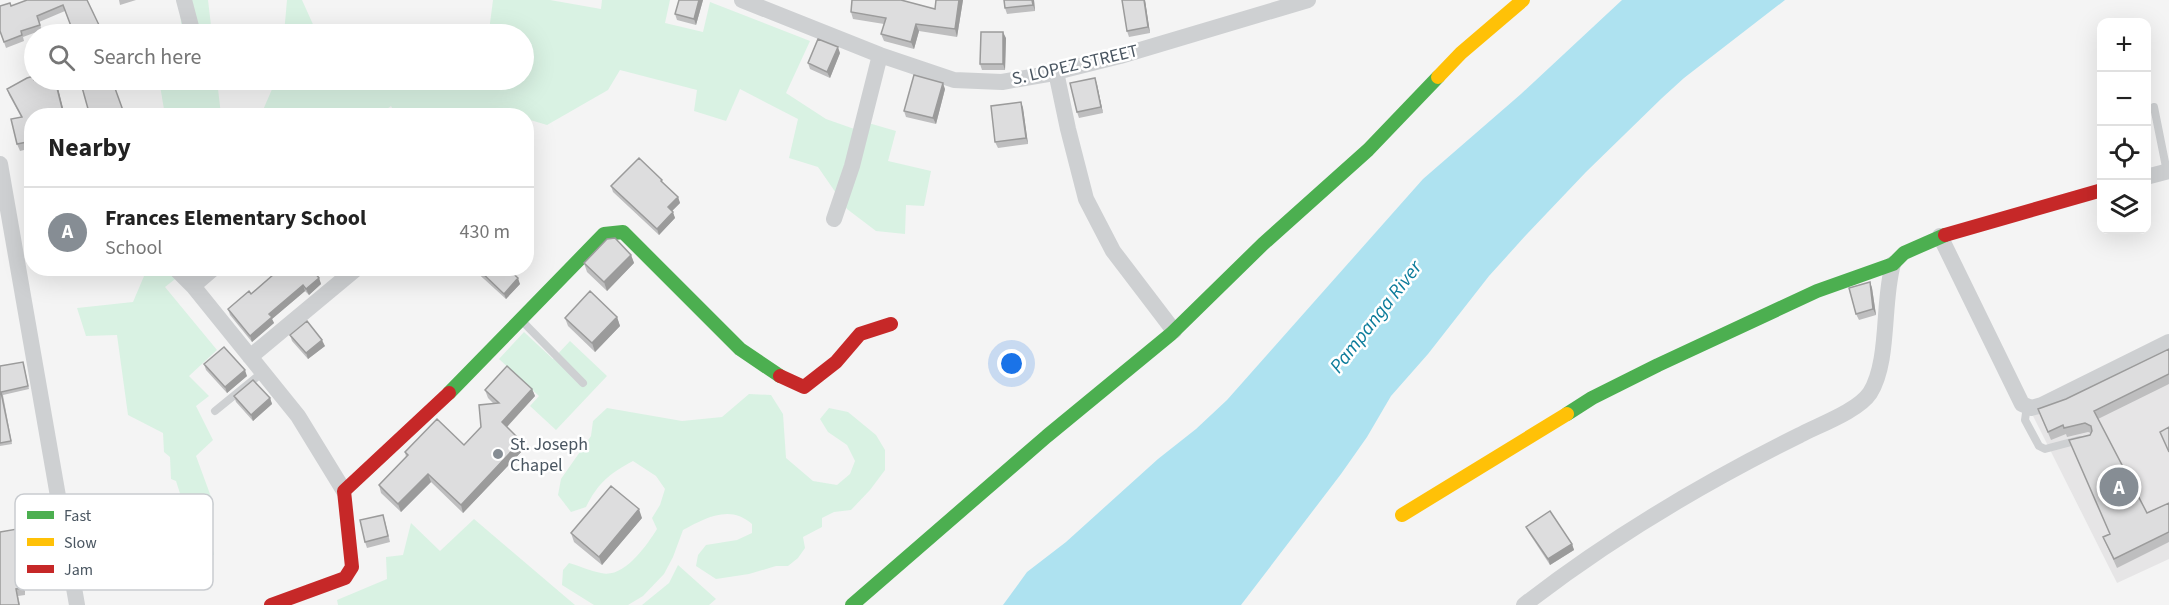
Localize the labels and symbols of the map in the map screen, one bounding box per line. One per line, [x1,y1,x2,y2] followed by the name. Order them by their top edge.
[1010,38,1141,92] street label: S. LOPEZ STREET
[1323,254,1430,379] water label: Pampanga River
[997,349,1026,378] your location
[510,432,588,478] place label: St. Joseph Chapel
[491,447,505,461] marker: St. Joseph Chapel
[2100,464,2138,510] pin: A
[15,494,213,590] legend
[64,505,92,527] text: Fast
[64,532,97,554] text: Slow
[64,559,93,581] text: Jam

